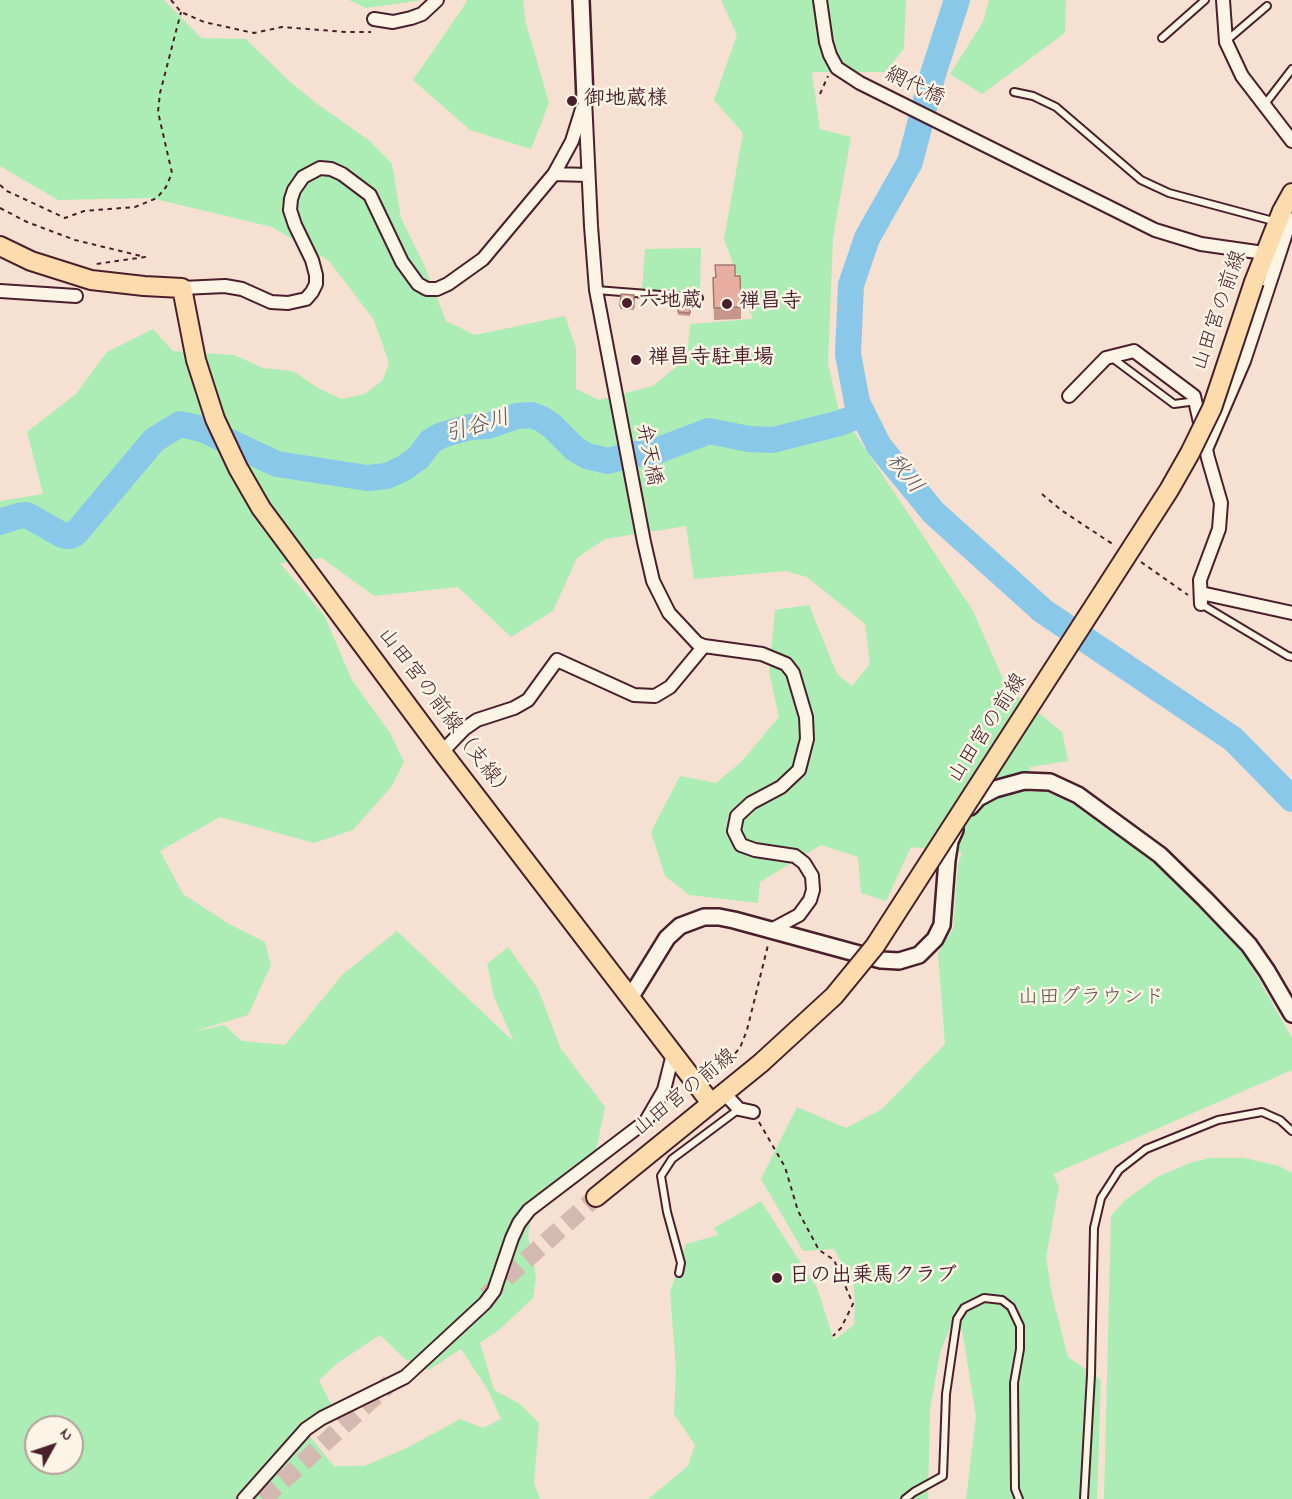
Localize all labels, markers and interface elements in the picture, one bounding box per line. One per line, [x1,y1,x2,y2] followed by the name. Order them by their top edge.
[880,63,948,113] street label: 網代橋
[584,88,668,114] place label: 御地蔵様
[565,94,579,108] marker: 御地蔵様
[1189,247,1253,375] street label: 山田宮の前線
[639,290,702,316] place label: 六地蔵
[739,291,802,317] place label: 禅昌寺
[620,296,634,310] marker: 六地蔵
[720,297,734,311] marker: 禅昌寺
[648,347,774,373] place label: 禅昌寺駐車場
[629,353,643,367] marker: 禅昌寺駐車場
[443,406,513,450] water label: 引谷川
[629,422,665,488] street label: 弁天橋
[879,450,927,500] water label: 秋川
[371,624,517,806] street label: 山田宮の前線（支線）
[944,669,1034,789] street label: 山田宮の前線
[1018,987,1164,1013] park label: 山田グラウンド
[629,1045,743,1143] street label: 山田宮の前線
[789,1265,957,1291] place label: 日の出乗馬クラブ
[770,1271,784,1285] marker: 日の出乗馬クラブ
[24,1415,84,1475] north arrow
[54,1423,79,1447] text: N

